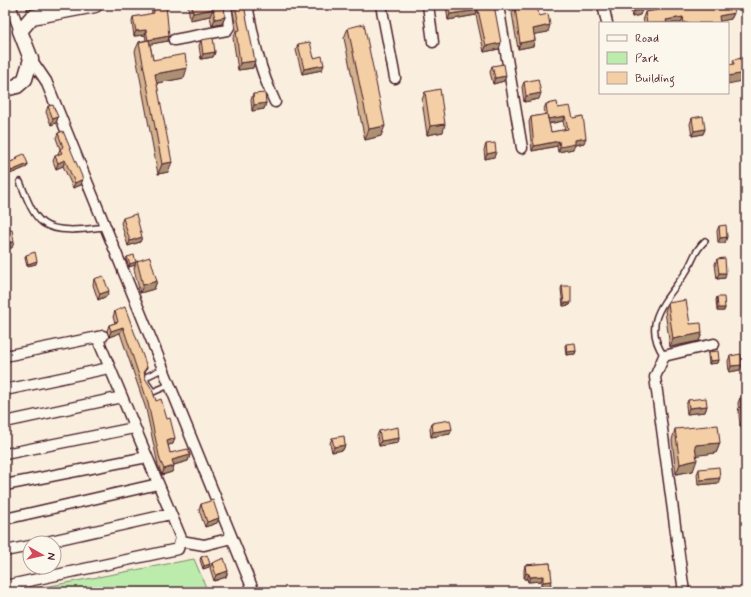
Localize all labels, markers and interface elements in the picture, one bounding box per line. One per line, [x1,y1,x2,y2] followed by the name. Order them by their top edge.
[599,22,729,94] legend
[635,31,659,47] text: Road
[635,51,659,67] text: Park
[635,71,675,88] text: Building
[22,535,62,575] north arrow
[43,552,58,561] text: N

